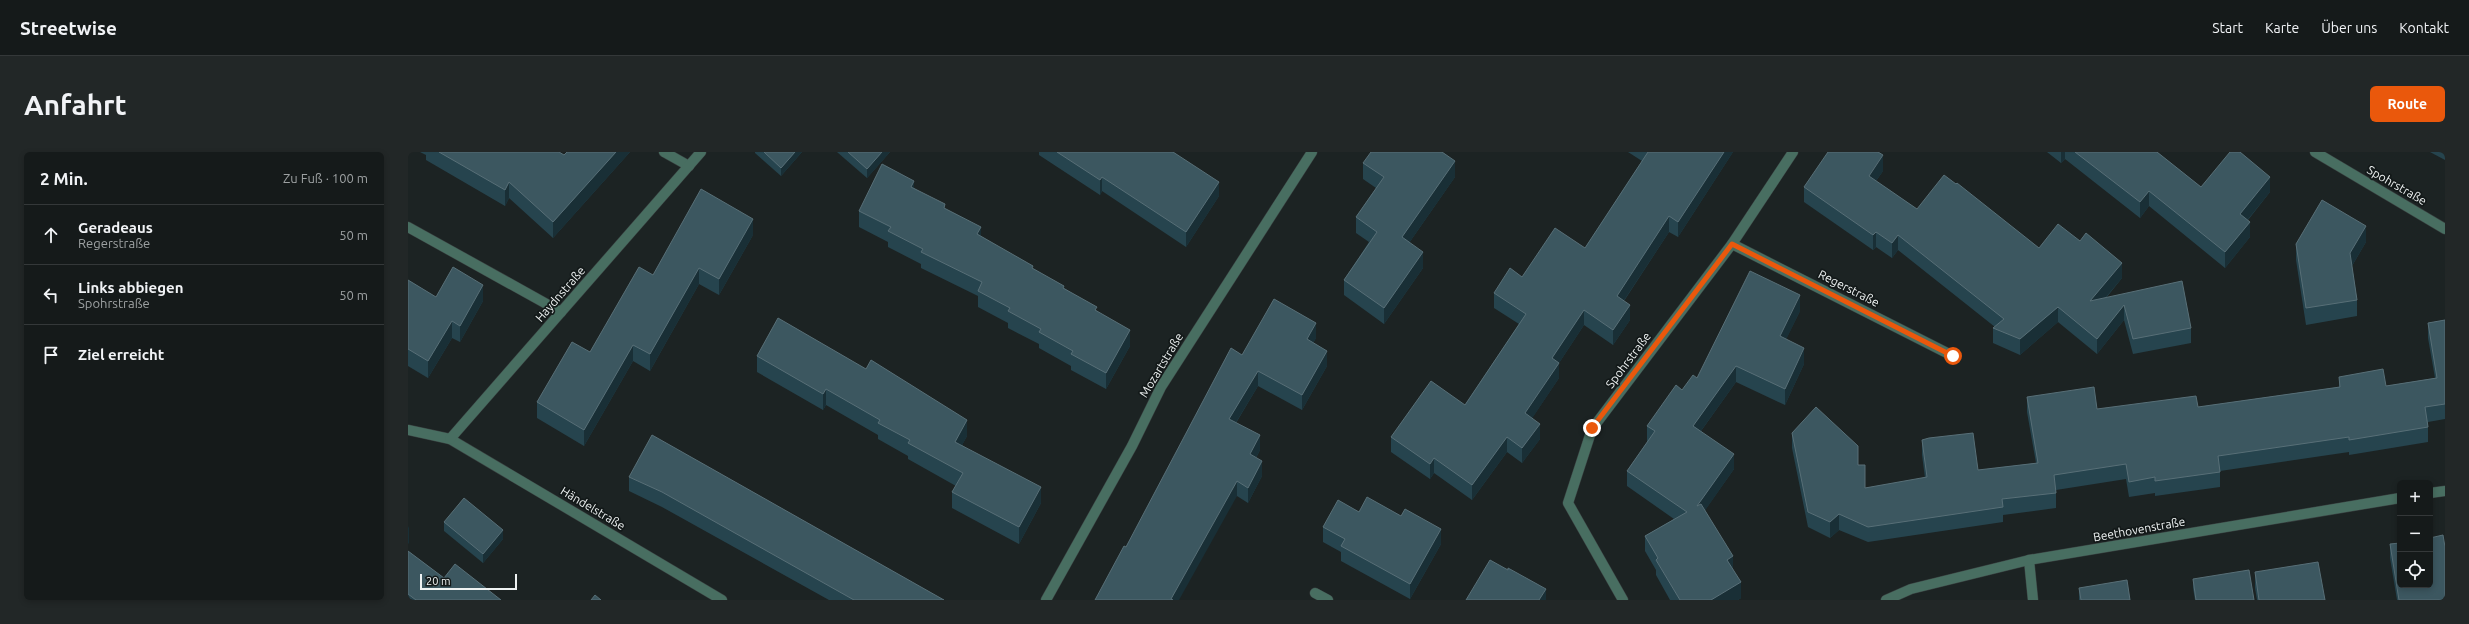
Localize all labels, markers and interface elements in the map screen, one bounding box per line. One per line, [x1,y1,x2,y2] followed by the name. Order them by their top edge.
[20,17,117,39] text: Streetwise
[2212,20,2243,36] text: Start
[2265,20,2299,36] text: Karte
[2321,20,2377,36] text: Über uns
[2399,20,2449,36] text: Kontakt
[2370,86,2445,122] button: Route
[24,89,127,120] text: Anfahrt
[2365,163,2429,207] street label: Spohrstraße
[40,169,88,188] text: 2 Min.
[283,171,368,185] text: Zu Fuß · 100 m
[78,219,153,236] text: Geradeaus
[40,224,62,246] icon: ahead
[339,228,368,242] text: 50 m
[78,236,150,250] text: Regerstraße
[533,264,587,324] street label: Haydnstraße
[1816,267,1882,309] street label: Regerstraße
[78,279,183,296] text: Links abbiegen
[40,284,62,306] icon: left
[339,288,368,302] text: 50 m
[78,296,150,310] text: Spohrstraße
[1137,330,1185,400] street label: Mozartstraße
[1603,330,1653,390] street label: Spohrstraße
[40,344,62,366] icon: arrive
[78,346,164,363] text: Ziel erreicht
[1944,347,1962,365] route start
[1583,419,1601,437] route end
[2397,480,2433,588] map controls
[2397,480,2433,516] button: +
[559,484,627,532] street label: Händelstraße
[2092,515,2186,543] street label: Beethovenstraße
[2397,516,2433,552] button: −
[2397,552,2433,588] button: locate
[420,572,517,591] scale bar
[426,575,450,587] text: 20 m

